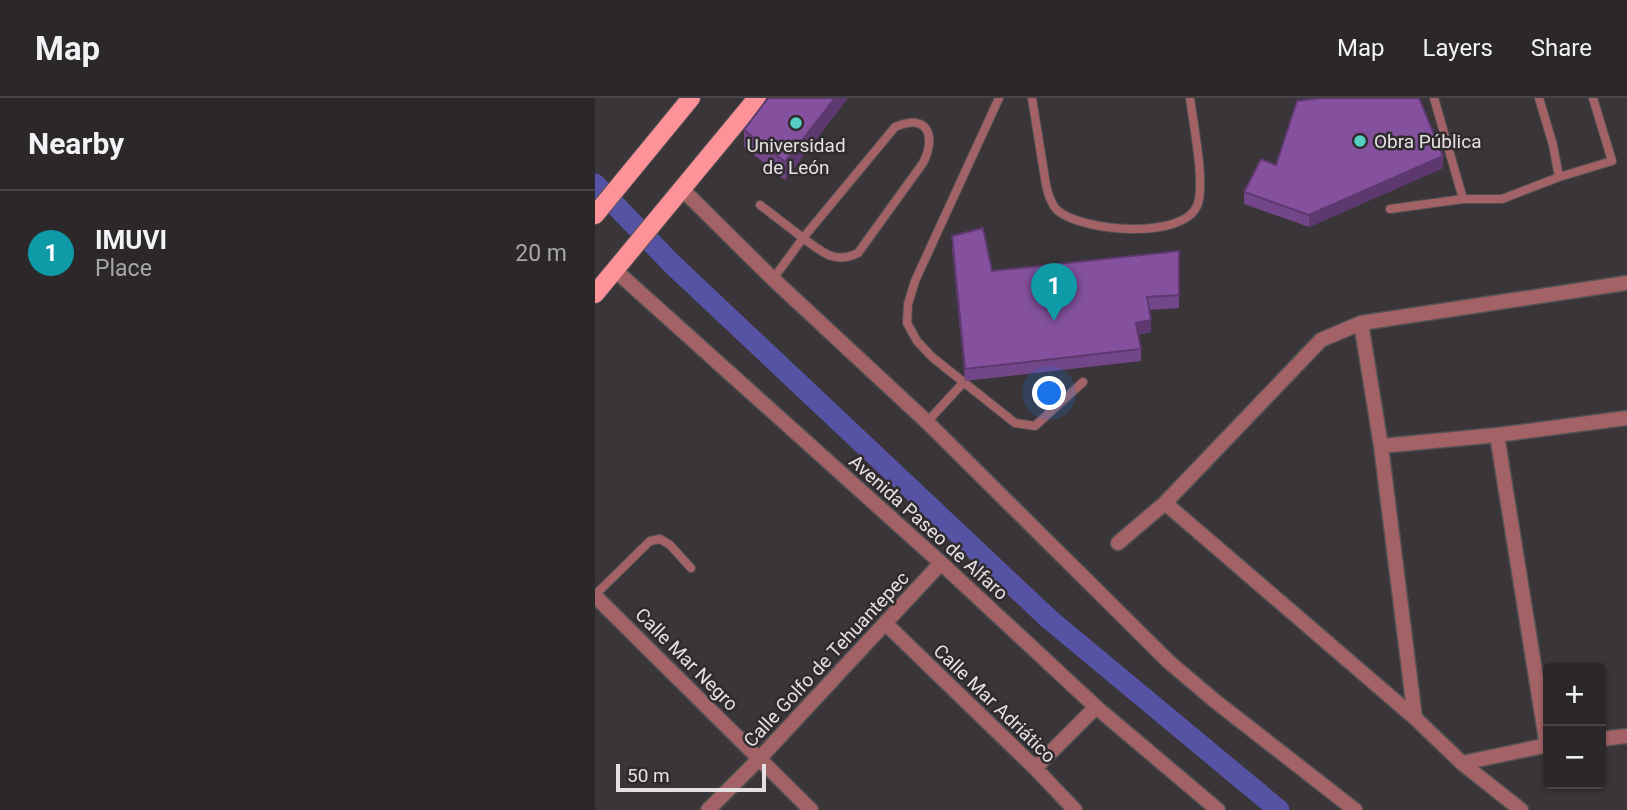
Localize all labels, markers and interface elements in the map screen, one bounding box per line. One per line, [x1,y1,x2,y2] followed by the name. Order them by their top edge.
[35,29,100,68] text: Map
[1337,34,1385,62] text: Map
[1423,34,1493,62] text: Layers
[1531,34,1592,62] text: Share
[788,115,804,131] marker: Universidad de León
[28,126,124,161] text: Nearby
[1374,130,1482,153] place label: Obra Pública
[1352,133,1368,149] marker: Obra Pública
[746,134,846,179] place label: Universidad de León
[95,225,167,255] text: IMUVI
[44,240,58,267] text: 1
[515,240,567,267] text: 20 m
[95,255,152,282] text: Place
[1031,263,1077,321] pin: 1
[1032,376,1066,410] your location
[844,450,1013,605] street label: Avenida Paseo de Alfaro
[739,567,914,752] street label: Calle Golfo de Tehuantepec
[630,603,743,716] street label: Calle Mar Negro
[929,639,1061,768] street label: Calle Mar Adriático
[1543,663,1606,789] map controls
[1543,663,1606,726] button: +
[1543,726,1606,789] button: −
[616,761,767,793] scale bar
[627,764,670,787] text: 50 m

